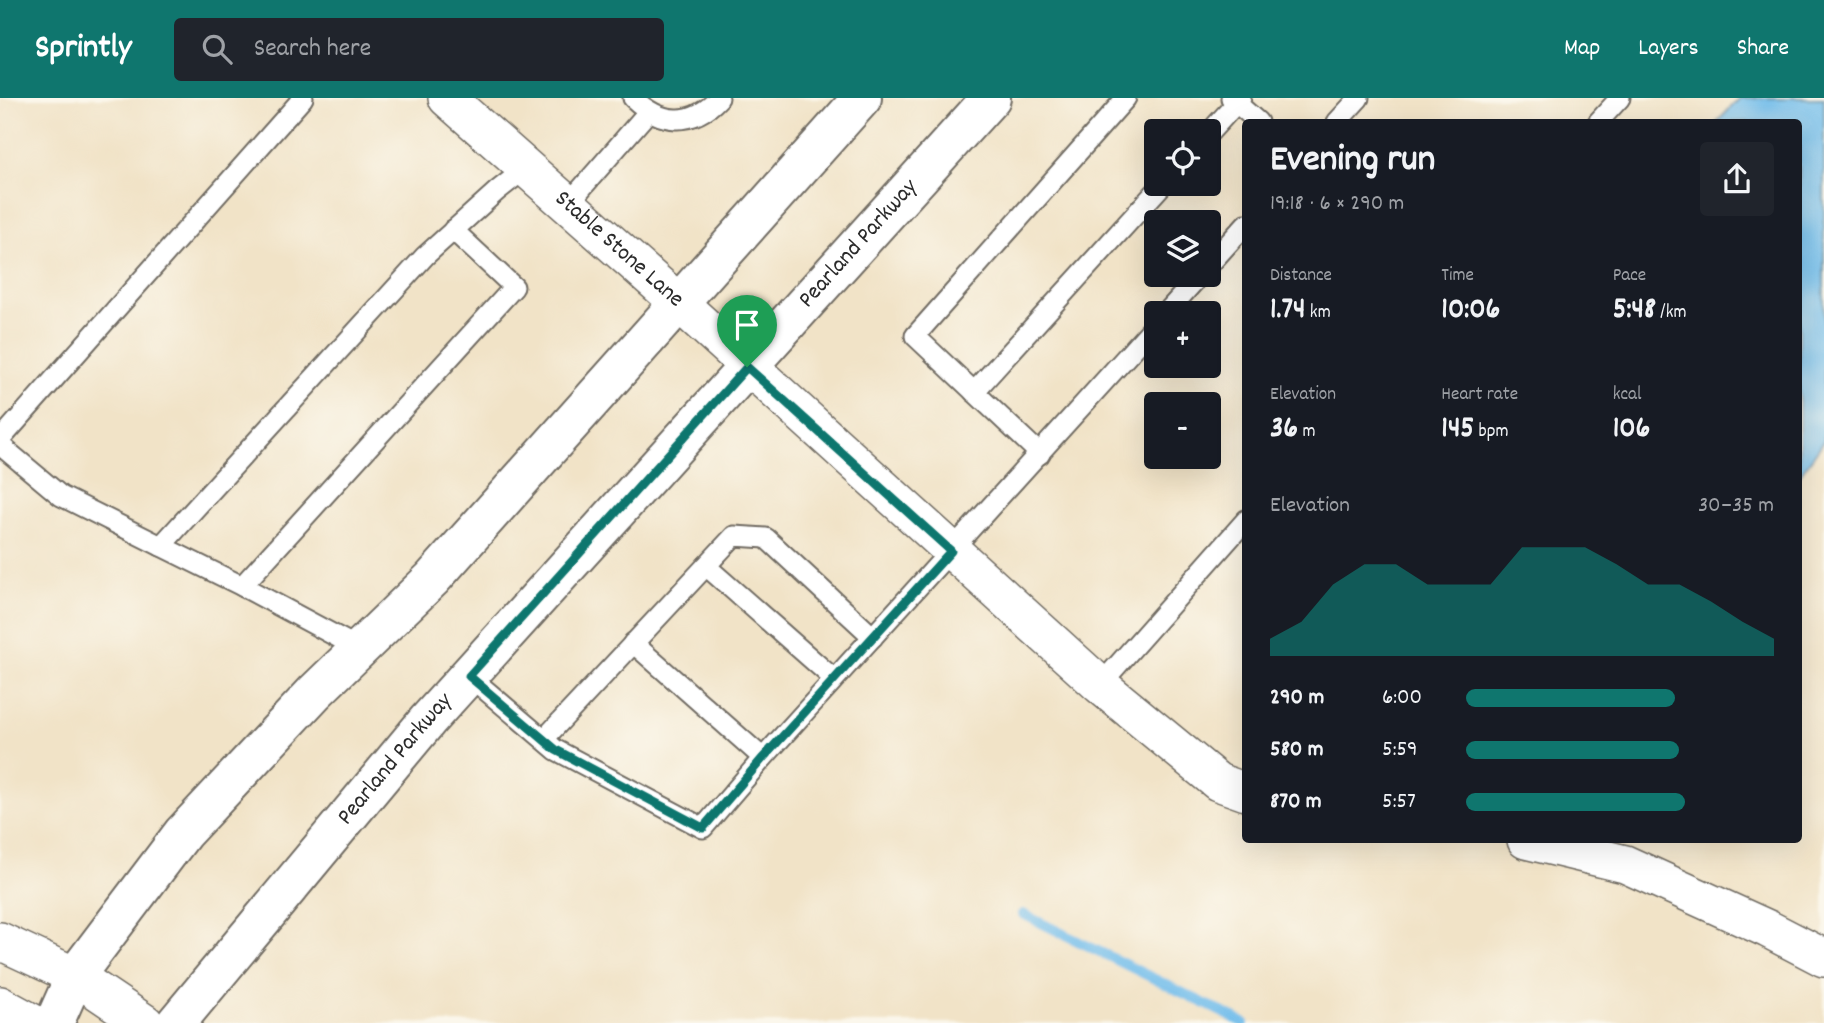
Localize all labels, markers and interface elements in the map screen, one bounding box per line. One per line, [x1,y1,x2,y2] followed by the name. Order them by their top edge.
[174,18,664,81] search box
[35,26,132,73] text: Sprintly
[198,30,236,68] icon: search
[254,31,371,68] text: Search here
[1564,32,1600,66] text: Map
[1638,32,1699,66] text: Layers
[1737,32,1789,66] text: Share
[1144,119,1221,469] map controls
[1144,119,1221,196] button: locate
[1270,134,1435,189] text: Evening run
[1700,142,1774,216] button: share
[791,171,927,316] street label: Pearland Parkway
[546,183,691,316] street label: Stable Stone Lane
[1270,188,1404,221] text: 19:18 · 6 × 290 m
[1144,210,1221,287] button: layers
[1270,263,1332,290] text: Distance
[1441,263,1474,290] text: Time
[1613,263,1646,290] text: Pace
[1270,290,1306,333] text: 1.74
[1441,290,1500,333] text: 10:06
[1613,290,1656,333] text: 5:48
[717,295,777,367] pin
[1306,300,1331,327] text: km
[1656,300,1687,327] text: /km
[1144,301,1221,378] button: +
[728,306,766,344] icon: arrive
[1270,382,1336,409] text: Elevation
[1441,382,1518,409] text: Heart rate
[1613,382,1642,409] text: kcal
[1144,392,1221,469] button: −
[1270,409,1298,452] text: 36
[1441,409,1474,452] text: 145
[1613,409,1650,452] text: 106
[1298,419,1315,446] text: m
[1474,419,1509,446] text: bpm
[1270,490,1350,523] text: Elevation
[1698,490,1774,523] text: 30–35 m
[1270,682,1324,715] text: 290 m
[1382,682,1422,715] text: 6:00
[330,685,462,833] street label: Pearland Parkway
[1270,734,1323,767] text: 580 m
[1382,734,1418,767] text: 5:59
[1270,786,1322,819] text: 870 m
[1382,786,1416,819] text: 5:57

